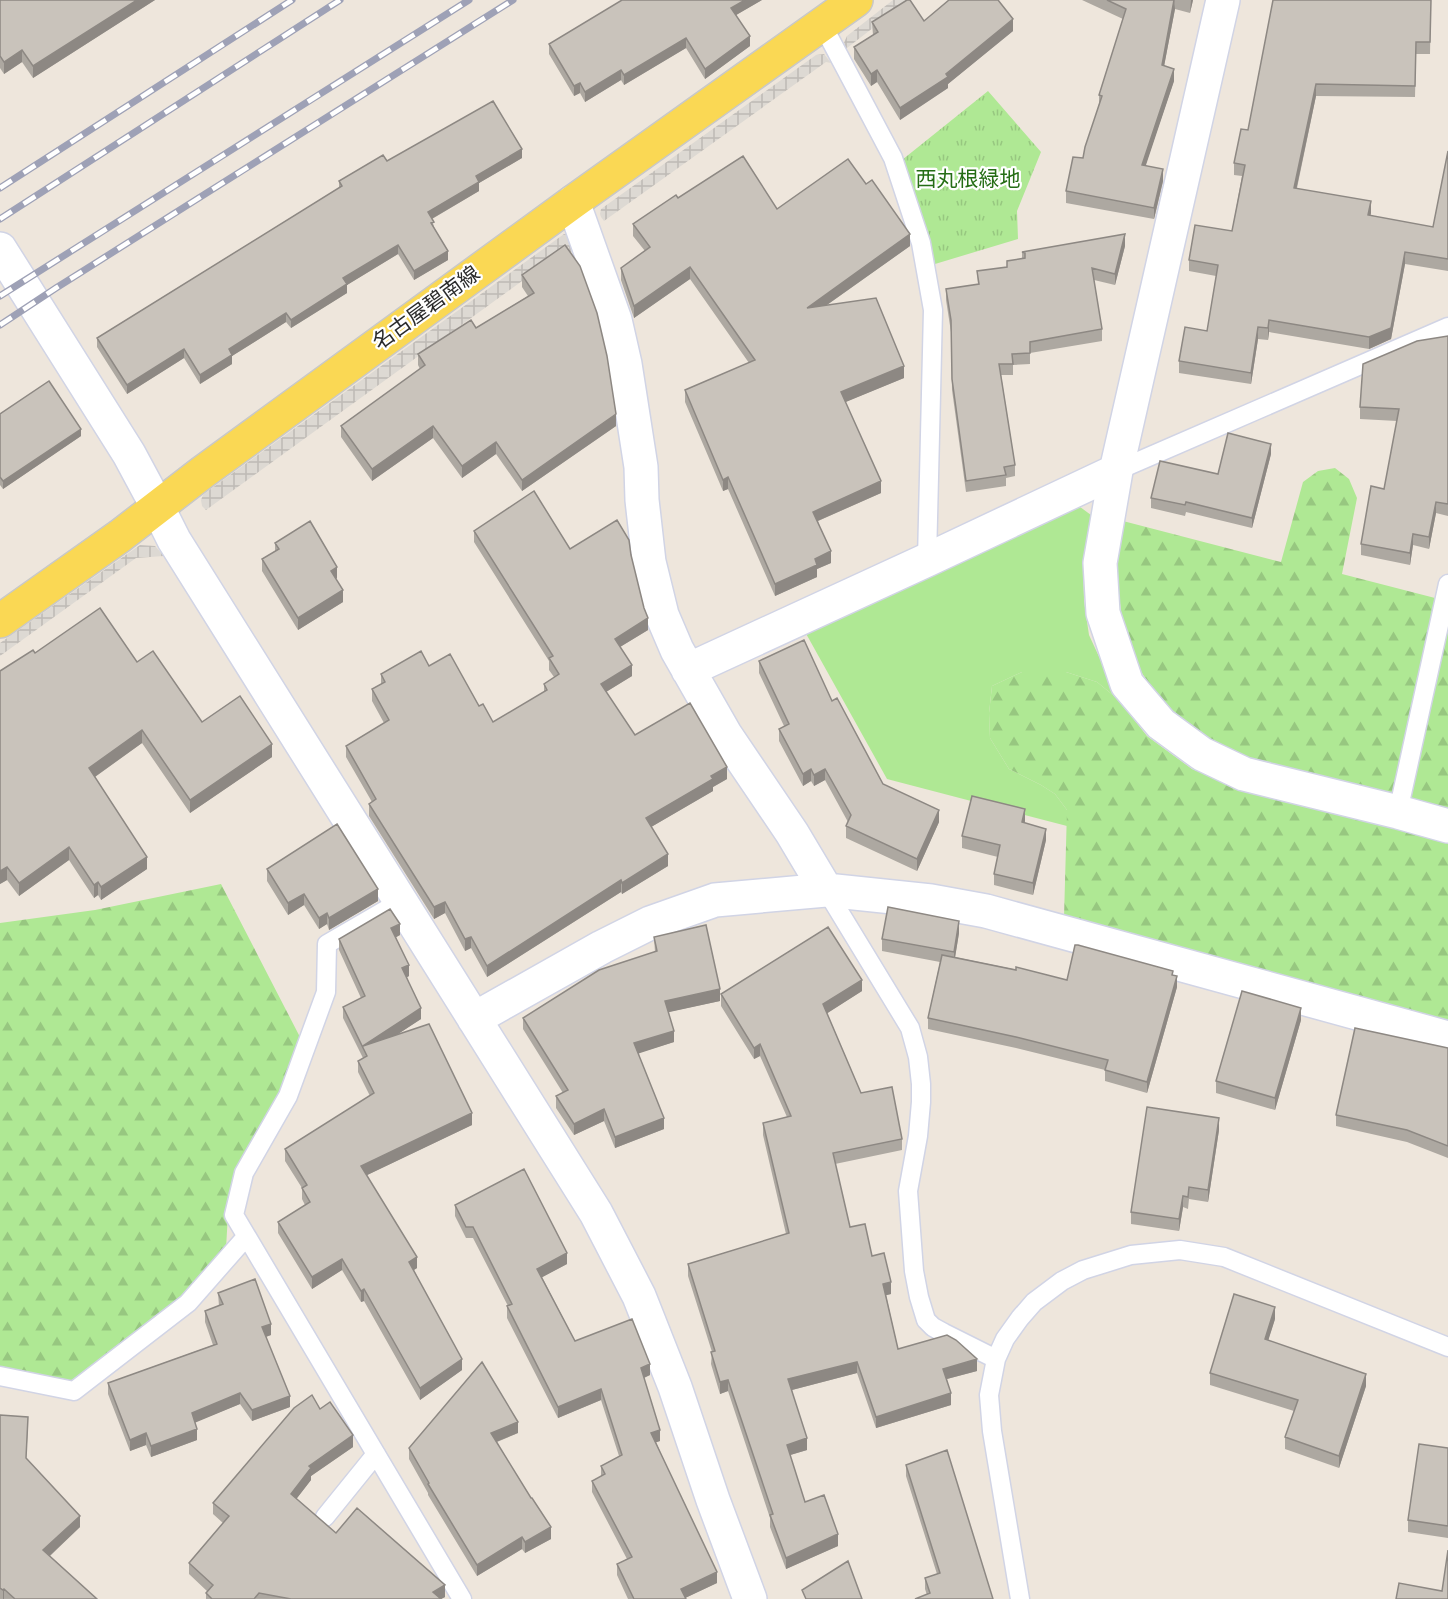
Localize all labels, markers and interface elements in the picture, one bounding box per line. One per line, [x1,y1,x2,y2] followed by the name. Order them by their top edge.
[916,167,1021,194] park label: 西丸根緑地
[368,261,486,357] street label: 名古屋碧南線

